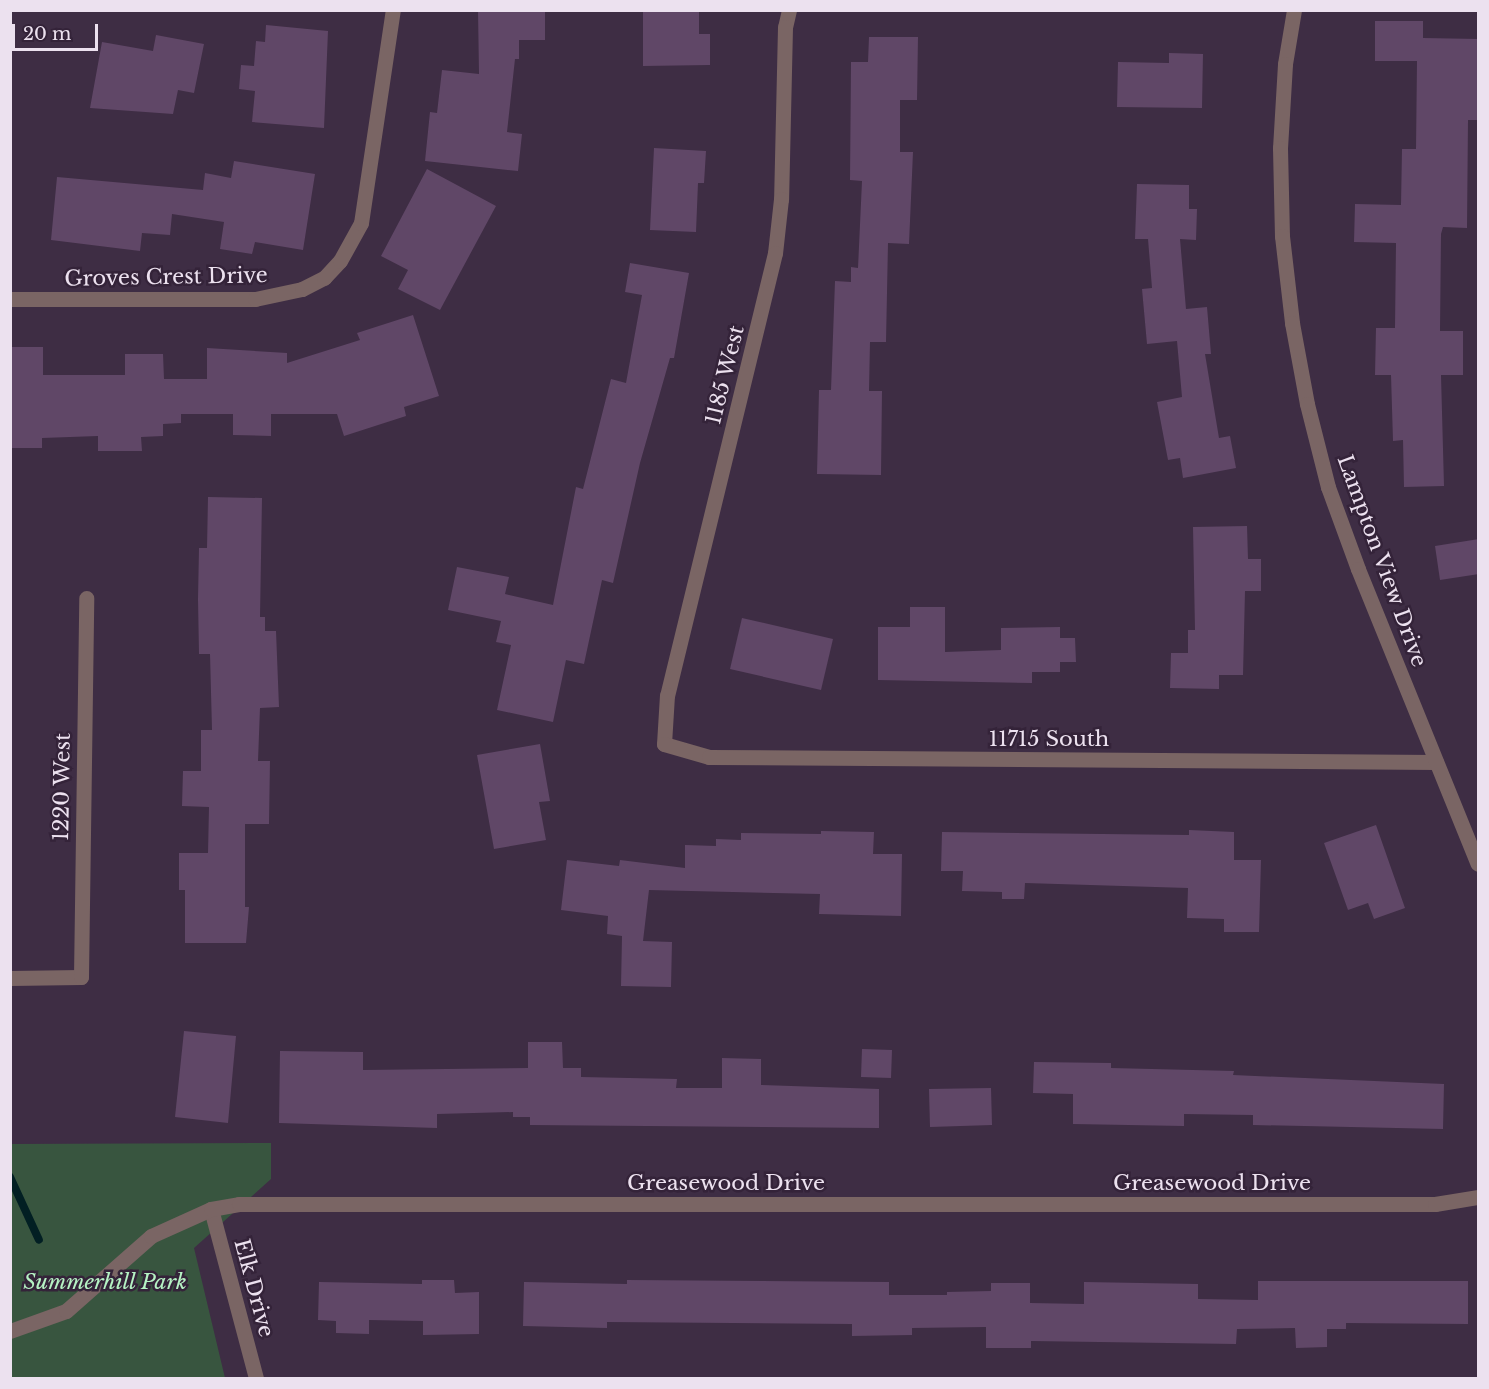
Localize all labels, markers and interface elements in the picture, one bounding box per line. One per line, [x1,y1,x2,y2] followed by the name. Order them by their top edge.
[15,12,100,50] scale bar
[23,23,71,45] text: 20 m
[64,263,268,291] street label: Groves Crest Drive
[700,322,750,428] street label: 1185 West
[1332,451,1432,671] street label: Lampton View Drive
[989,726,1109,752] street label: 11715 South
[48,732,76,842] street label: 1220 West
[627,1170,825,1196] street label: Greasewood Drive
[1113,1170,1311,1196] street label: Greasewood Drive
[229,1236,279,1340] street label: Elk Drive
[23,1269,187,1295] park label: Summerhill Park

